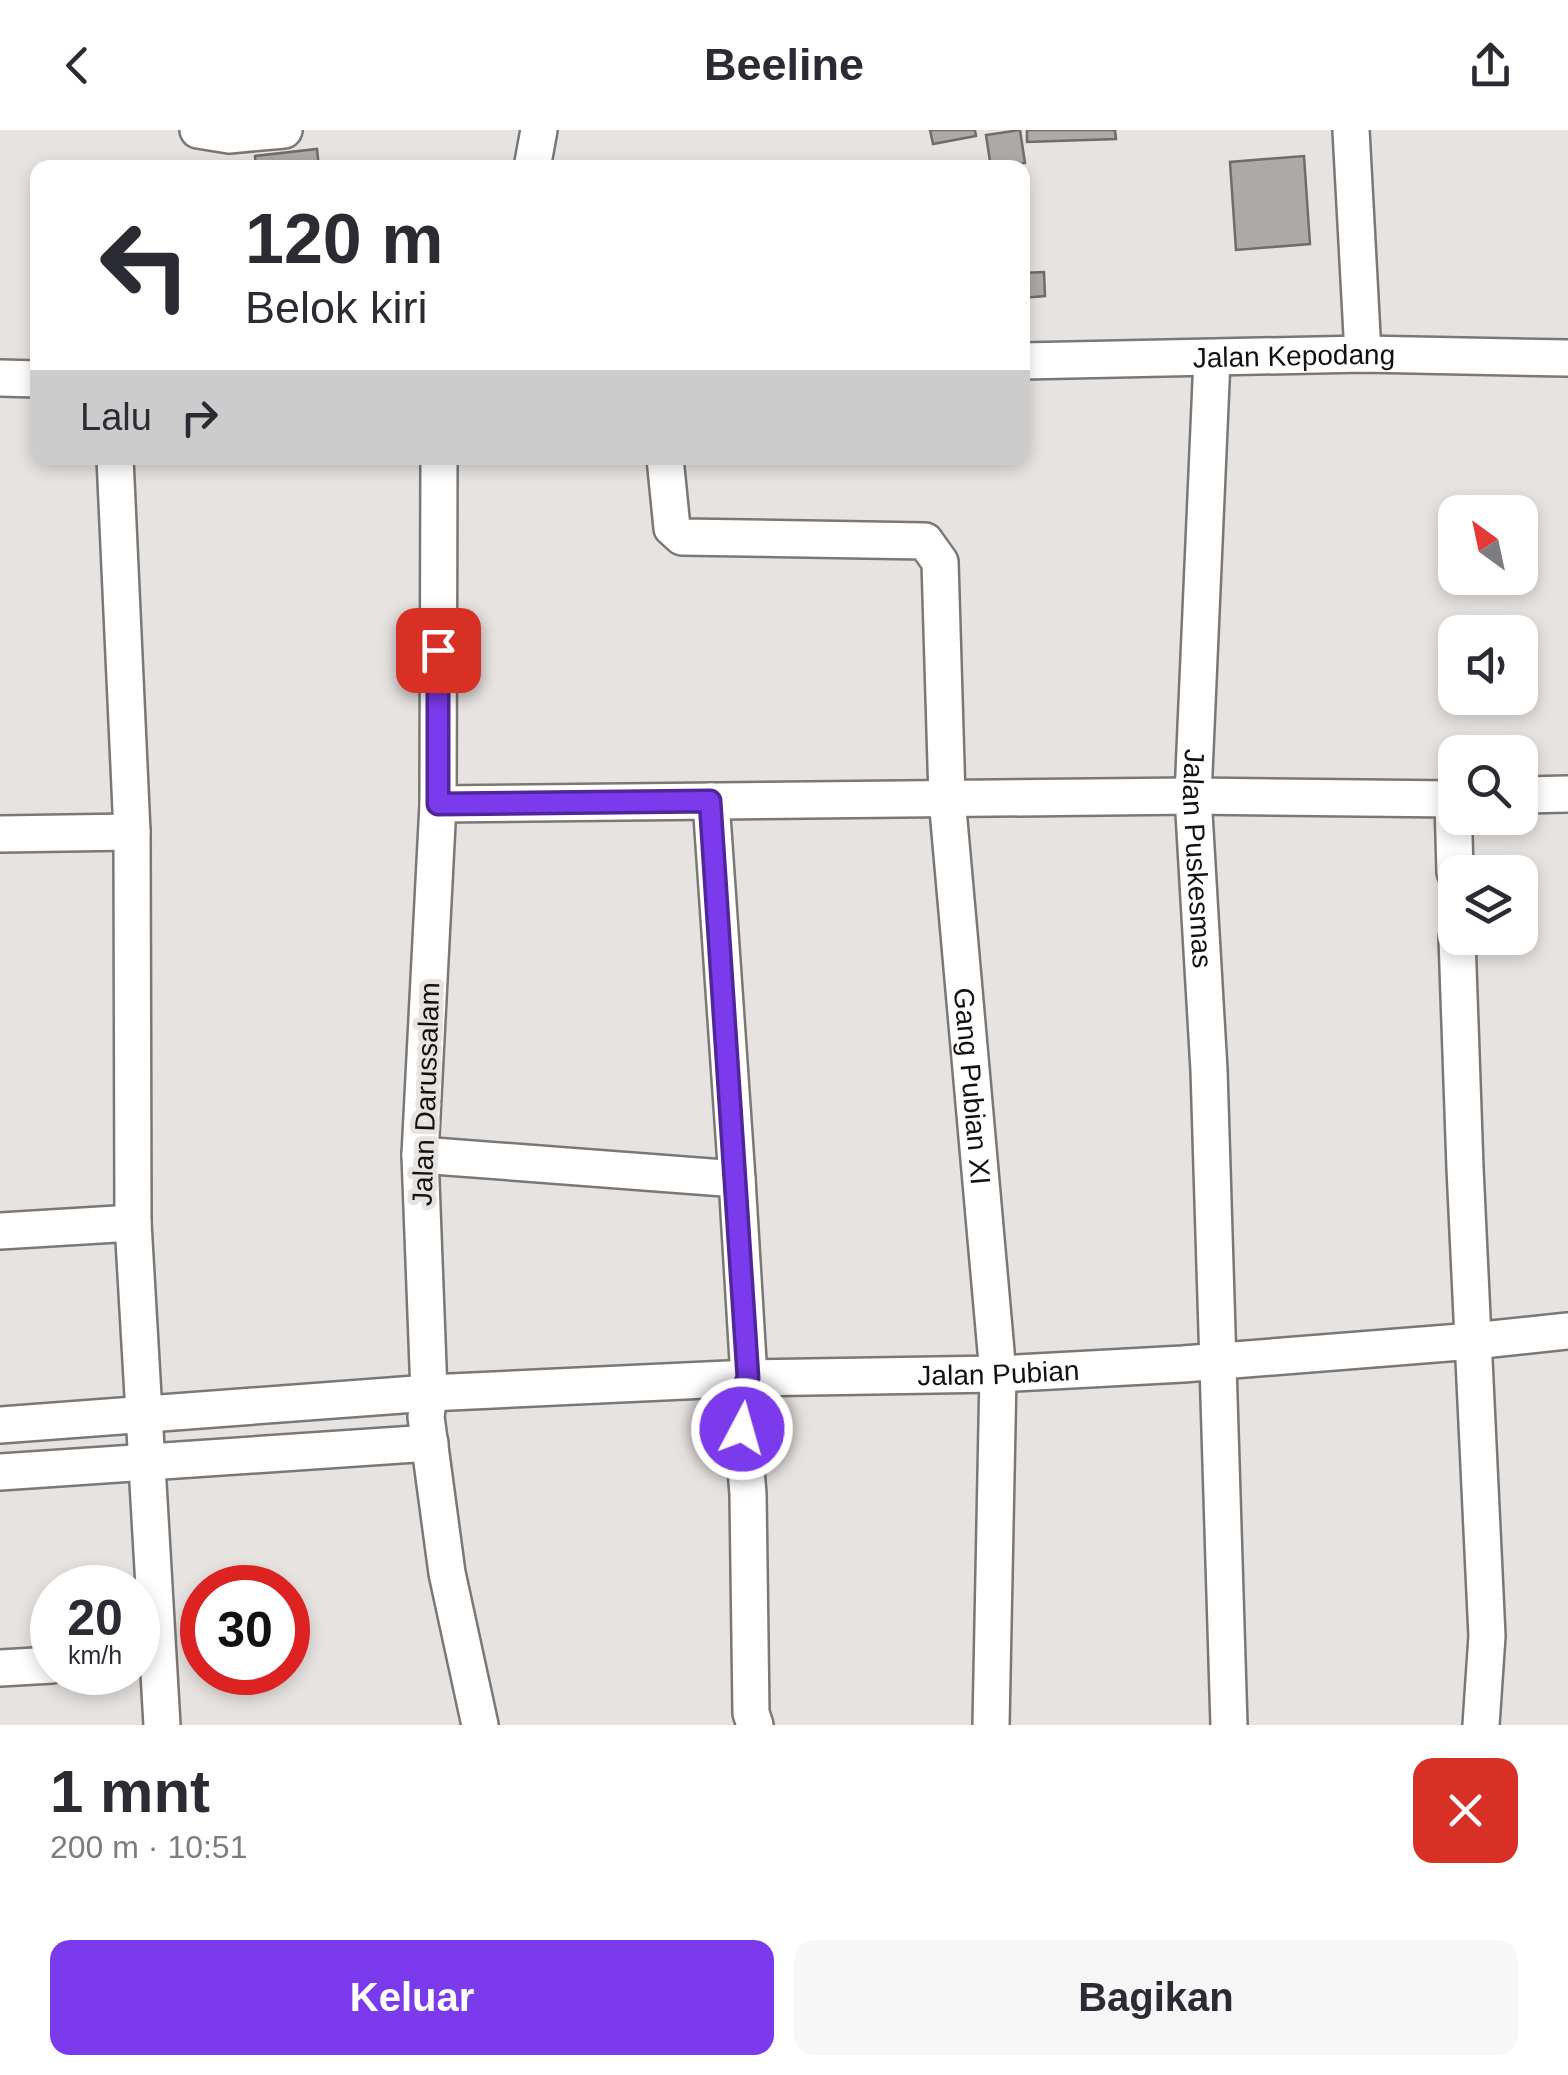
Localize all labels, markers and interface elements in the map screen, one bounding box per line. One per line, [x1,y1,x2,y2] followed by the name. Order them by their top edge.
[50,38,105,93] icon: back
[1463,38,1518,93] icon: share
[704,39,864,90] text: Beeline
[80,200,210,330] icon: left
[245,200,443,278] text: 120 m
[245,282,428,333] text: Belok kiri
[1192,338,1395,373] street label: Jalan Kepodang
[172,390,227,445] icon: right
[80,396,152,438] text: Lalu
[1438,495,1538,595] north arrow
[1438,495,1538,955] map controls
[396,608,481,693] pin
[1438,615,1538,715] button: sound
[411,623,466,678] icon: arrive
[1438,735,1538,835] button: search
[1177,748,1219,969] street label: Jalan Puskesmas
[1438,855,1538,955] button: layers
[407,981,445,1207] street label: Jalan Darussalam
[948,986,997,1186] street label: Gang Pubian XI
[917,1354,1080,1391] street label: Jalan Pubian
[690,1377,794,1481] position arrow
[180,1565,310,1695] speed limit sign: 30
[67,1590,123,1646] text: 20
[68,1641,122,1669] text: km/h
[50,1758,210,1825] text: 1 mnt
[1413,1758,1518,1863] button: close
[50,1829,247,1865] text: 200 m · 10:51
[50,1940,774,2055] button: Keluar
[794,1940,1518,2055] button: Bagikan

